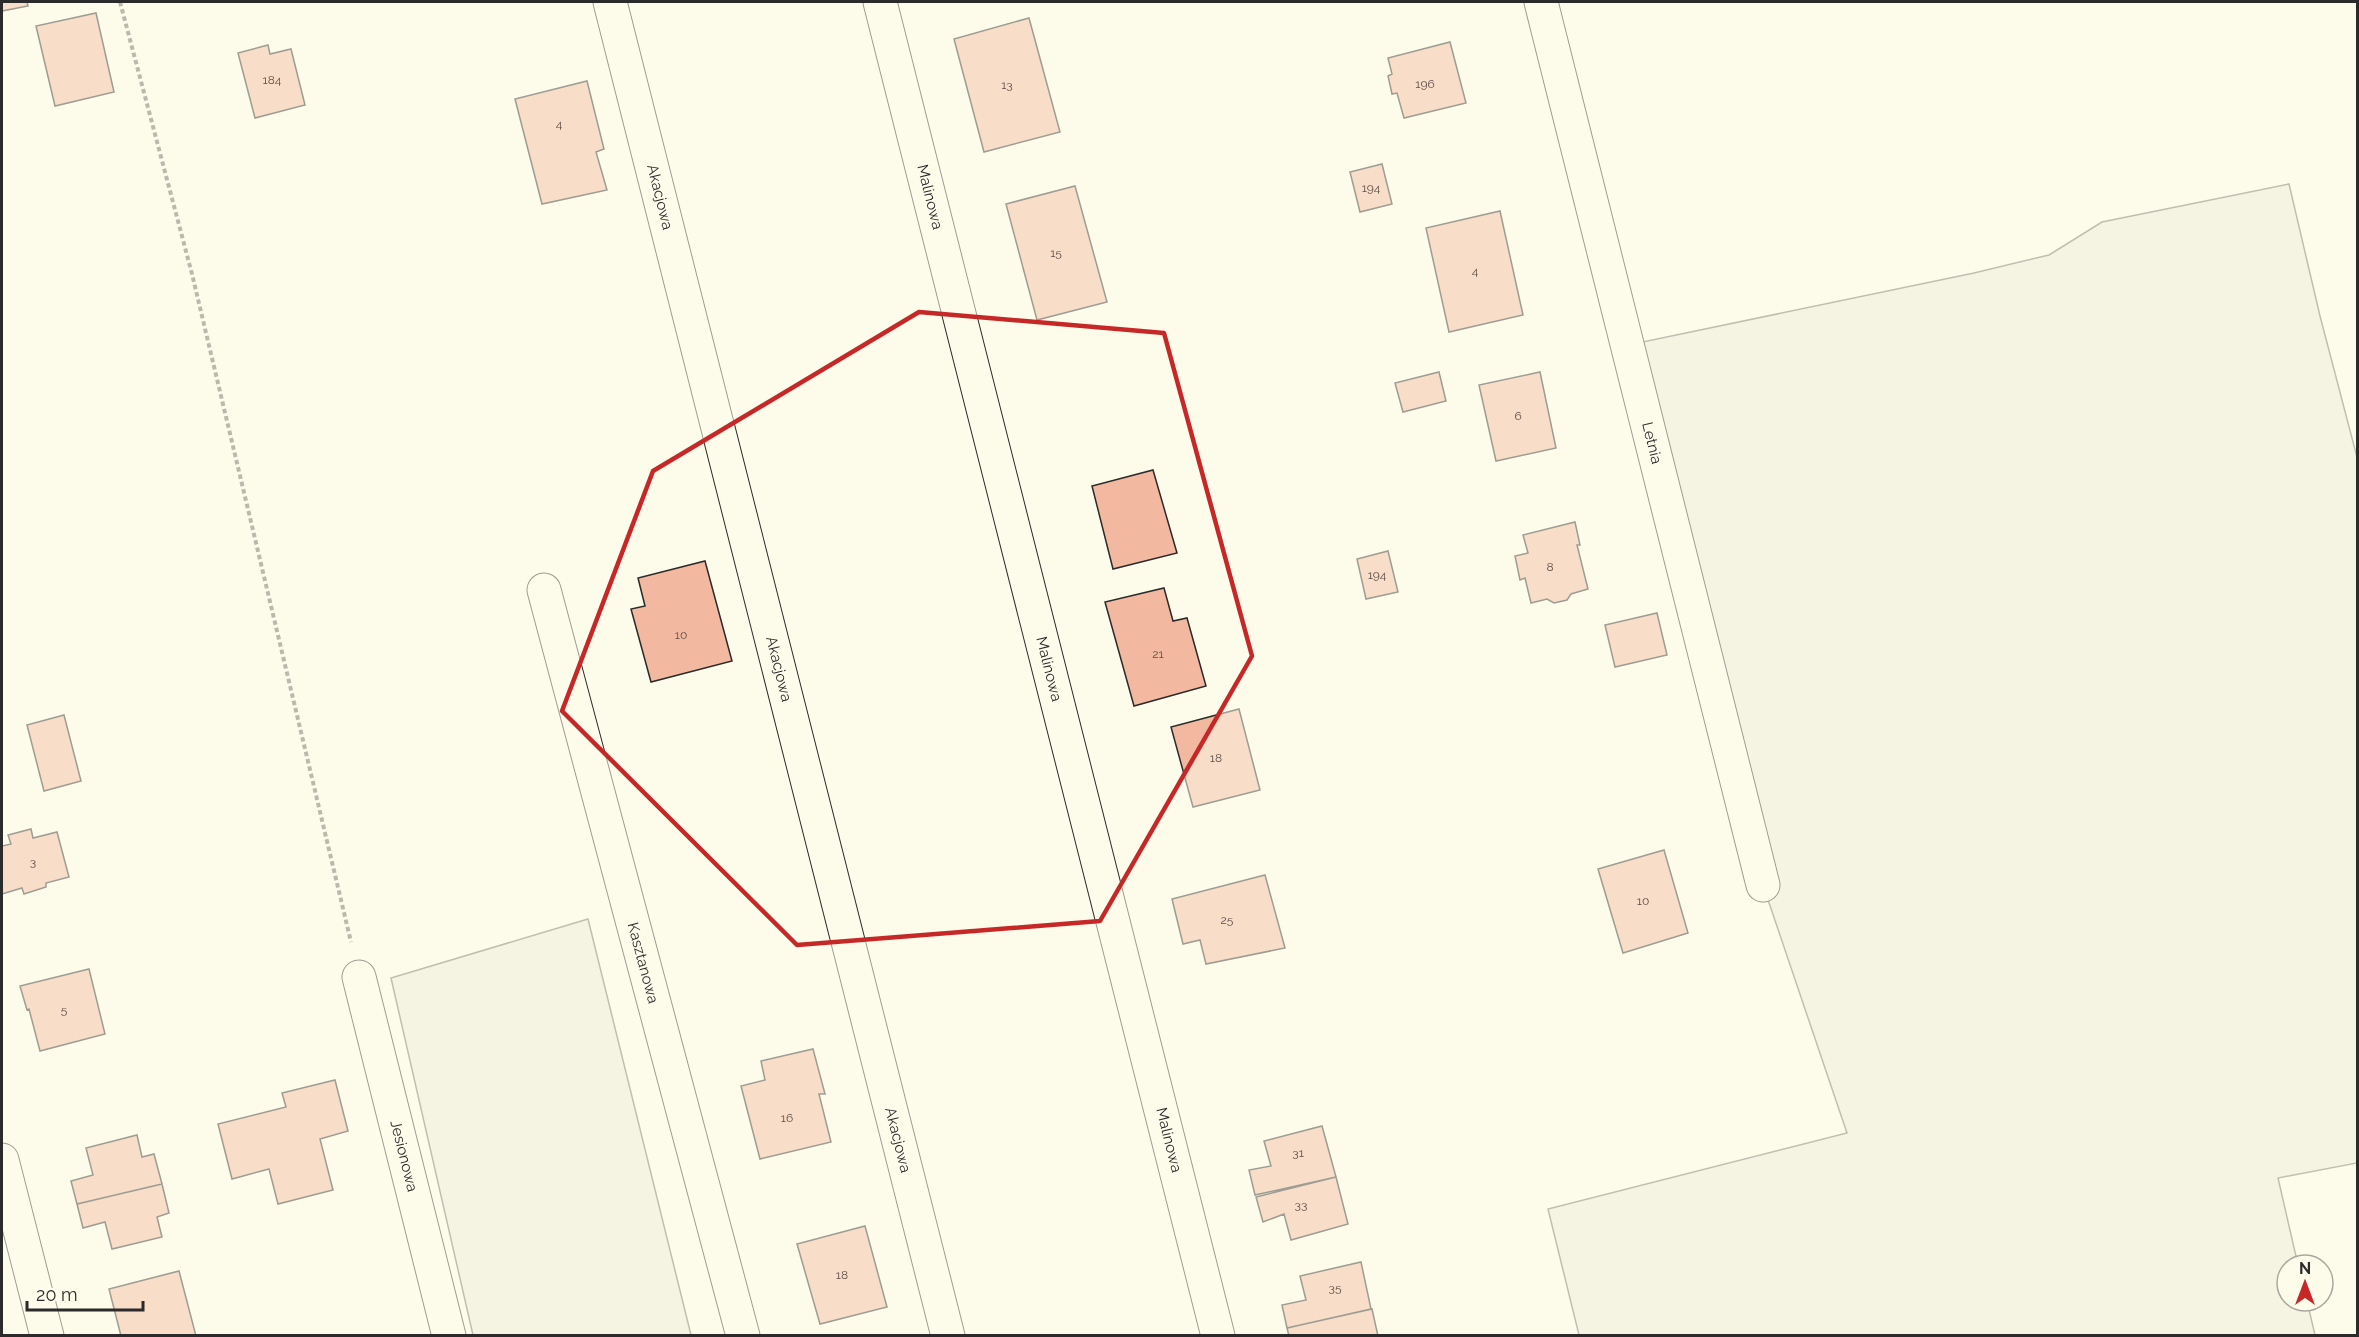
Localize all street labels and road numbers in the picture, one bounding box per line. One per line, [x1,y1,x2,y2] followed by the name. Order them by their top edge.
[643,162,677,232] street label: Akacjowa
[913,163,947,231] street label: Malinowa
[1638,420,1666,466] street label: Letnia
[762,634,796,704] street label: Akacjowa
[1032,635,1066,703] street label: Malinowa
[624,920,662,1006] street label: Kasztanowa
[881,1105,915,1175] street label: Akacjowa
[1152,1106,1186,1174] street label: Malinowa
[386,1118,422,1194] street label: Jesionowa

